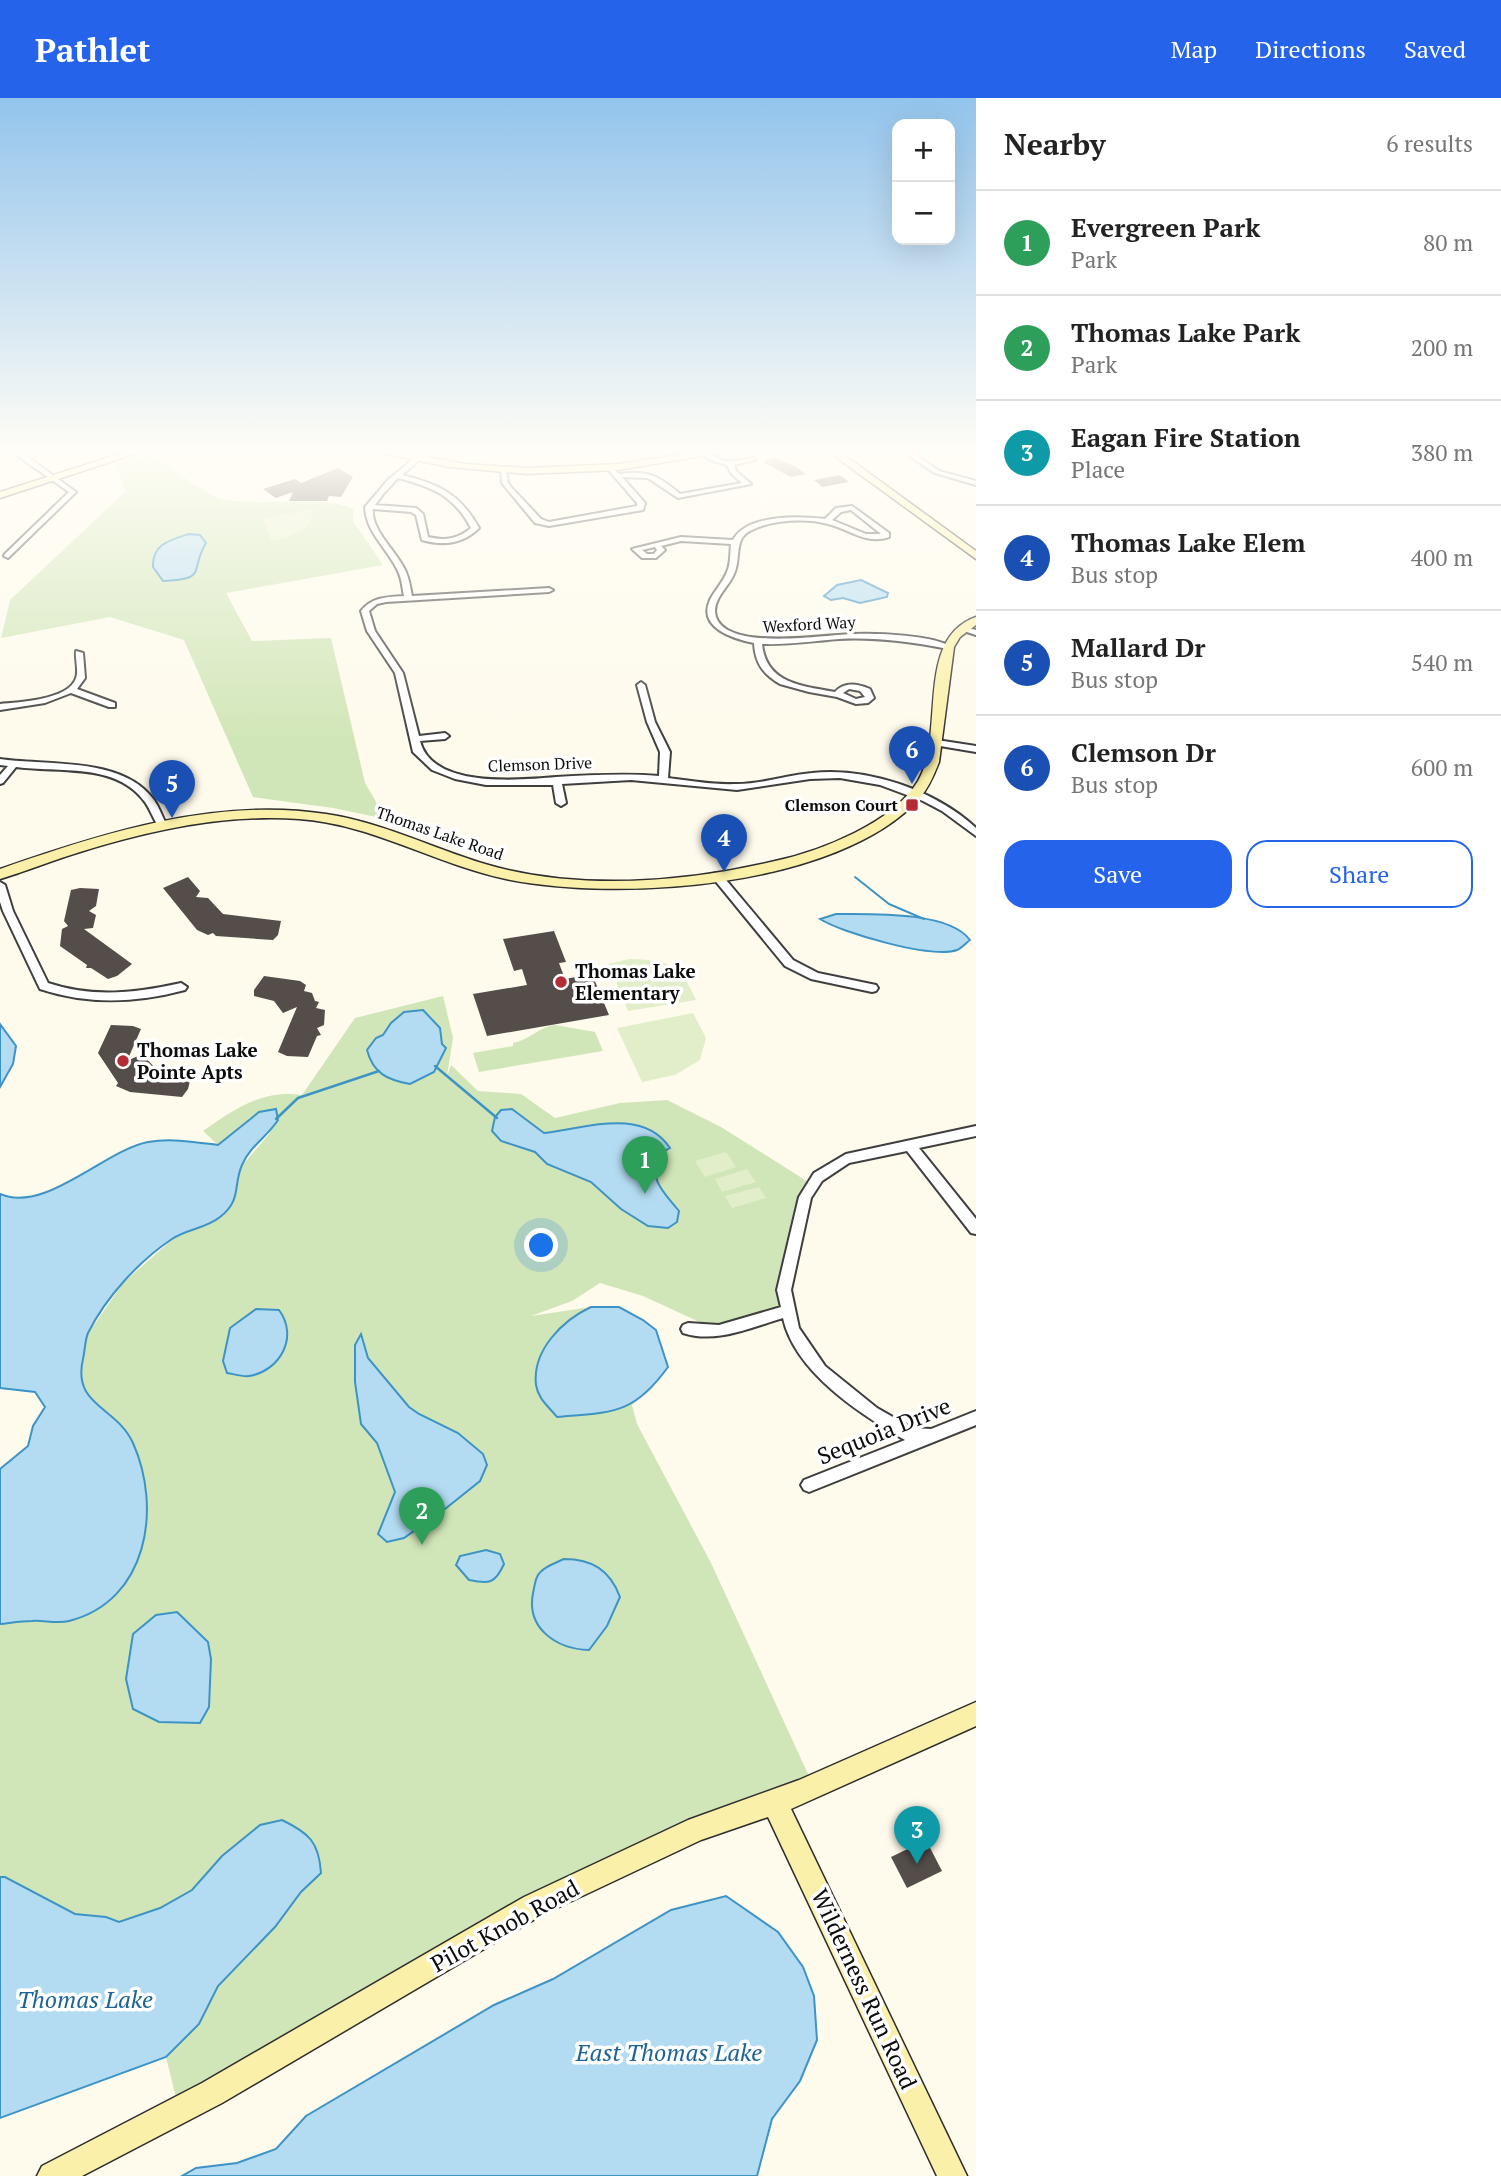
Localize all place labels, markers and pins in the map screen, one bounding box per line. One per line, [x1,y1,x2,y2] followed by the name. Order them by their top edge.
[889,726,935,784] pin: 6
[149,760,195,818] pin: 5
[785,794,899,816] place label: Clemson Court
[904,797,920,813] marker: Clemson Court
[701,814,747,872] pin: 4
[575,958,696,1005] place label: Thomas Lake Elementary
[553,974,569,990] marker: Thomas Lake Elementary
[137,1037,258,1084] place label: Thomas Lake Pointe Apts
[115,1053,131,1069] marker: Thomas Lake Pointe Apts
[622,1136,668,1194] pin: 1
[399,1487,445,1545] pin: 2
[894,1806,940,1864] pin: 3

